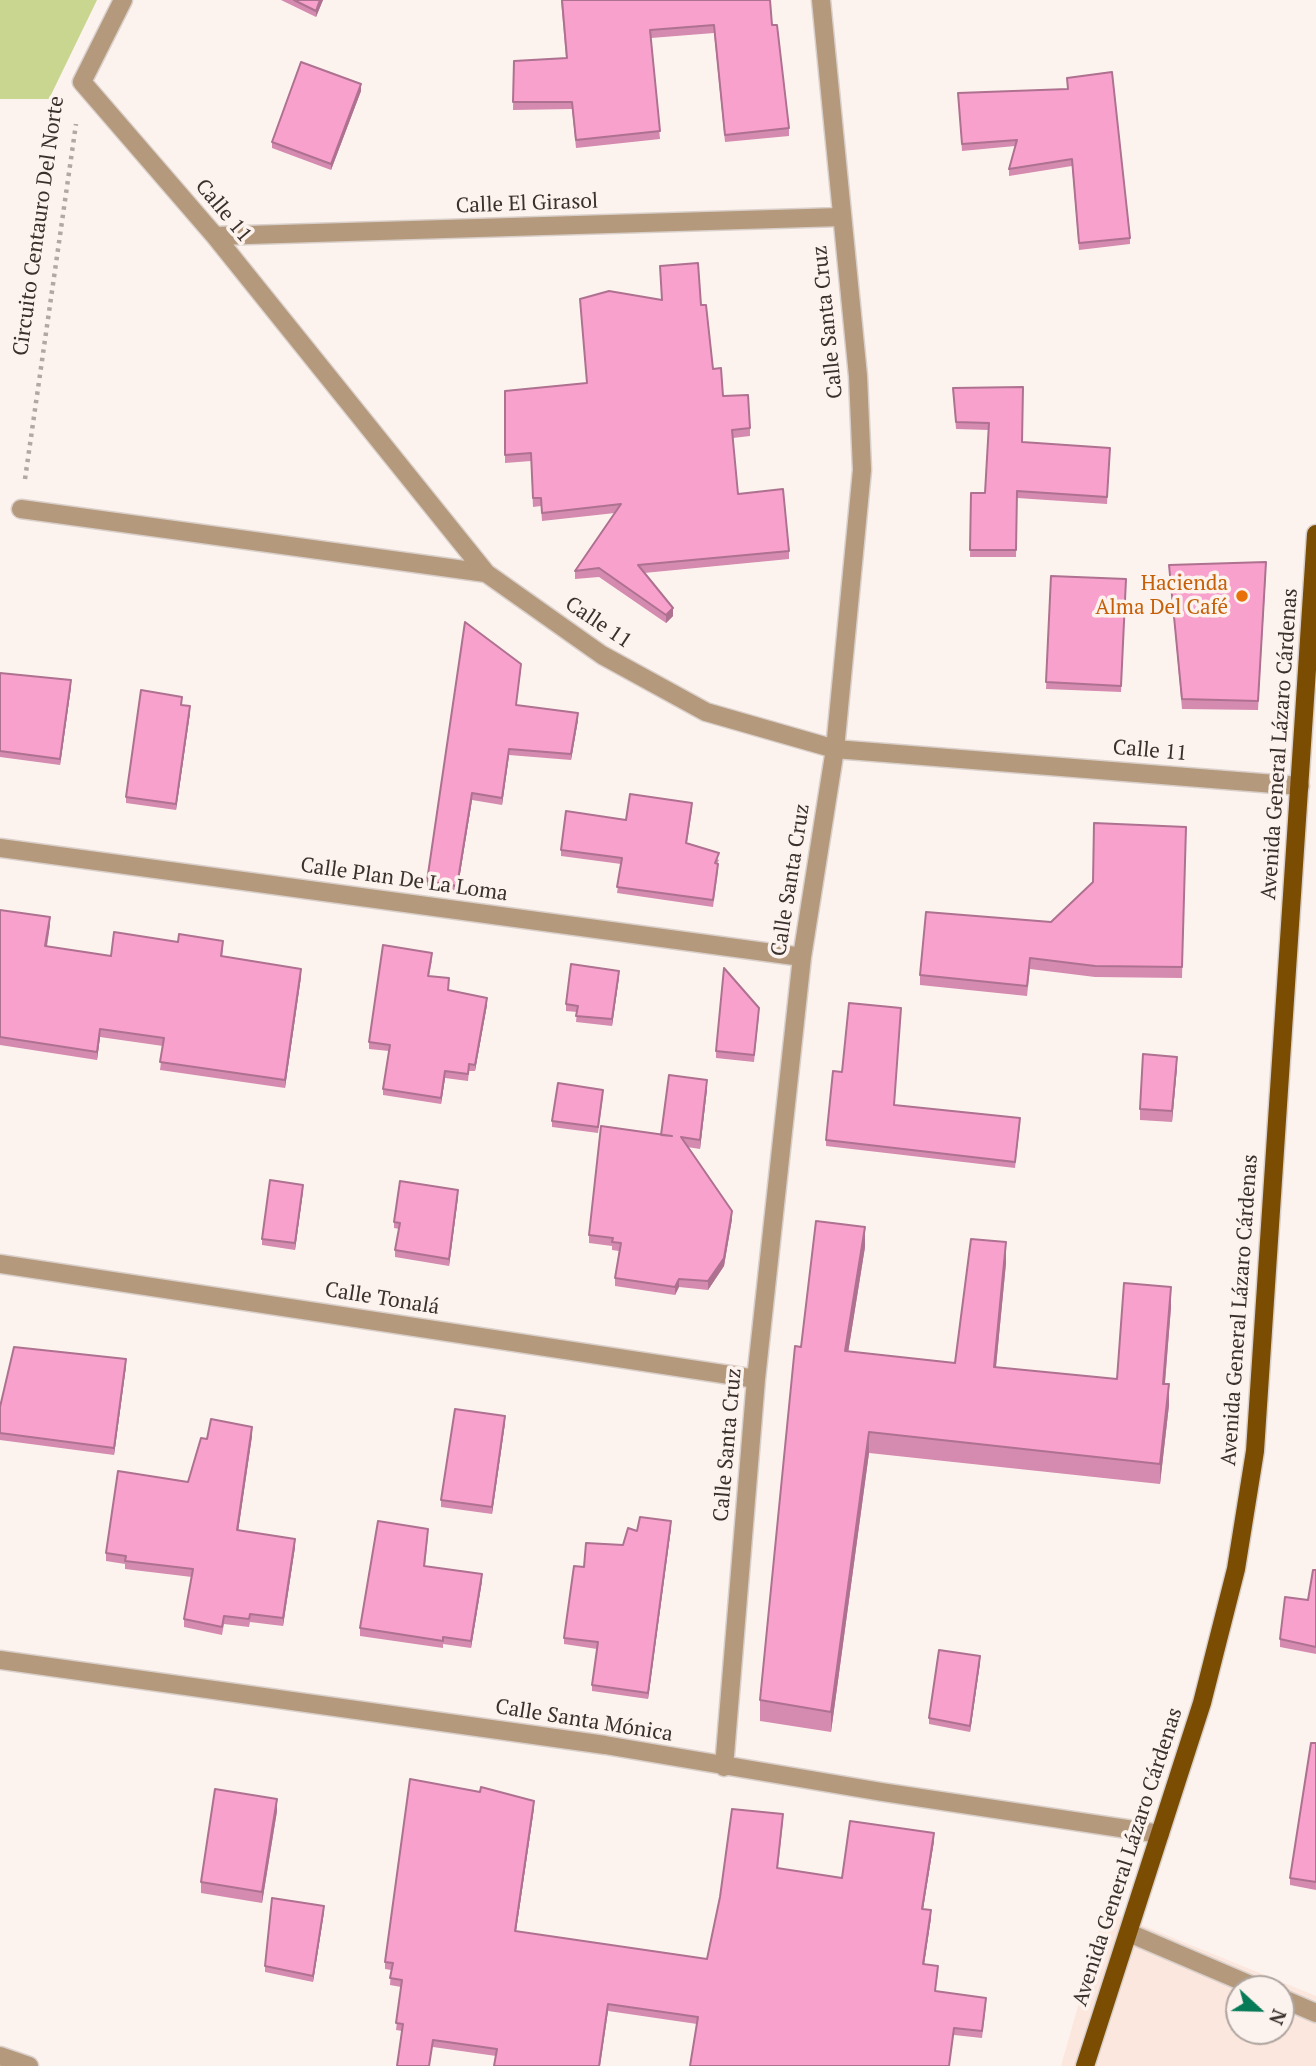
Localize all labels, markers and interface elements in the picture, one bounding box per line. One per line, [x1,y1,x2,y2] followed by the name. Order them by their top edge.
[8,94,70,358] street label: Circuito Centauro Del Norte
[189,174,257,248] street label: Calle 11
[455,189,599,219] street label: Calle El Girasol
[807,244,849,400] street label: Calle Santa Cruz
[1095,571,1228,621] place label: Hacienda Alma Del Café
[1257,587,1303,901] street label: Avenida General Lázaro Cárdenas
[1234,588,1250,604] marker: Hacienda Alma Del Café
[560,592,636,654] street label: Calle 11
[1112,735,1188,767] street label: Calle 11
[766,802,816,958] street label: Calle Santa Cruz
[299,853,509,907] street label: Calle Plan De La Loma
[1217,1153,1263,1467] street label: Avenida General Lázaro Cárdenas
[323,1278,441,1320] street label: Calle Tonalá
[709,1367,747,1523] street label: Calle Santa Cruz
[493,1695,675,1747] street label: Calle Santa Mónica
[1068,1705,1188,2009] street label: Avenida General Lázaro Cárdenas
[1225,1975,1295,2045] north arrow
[1264,2006,1292,2029] text: N

